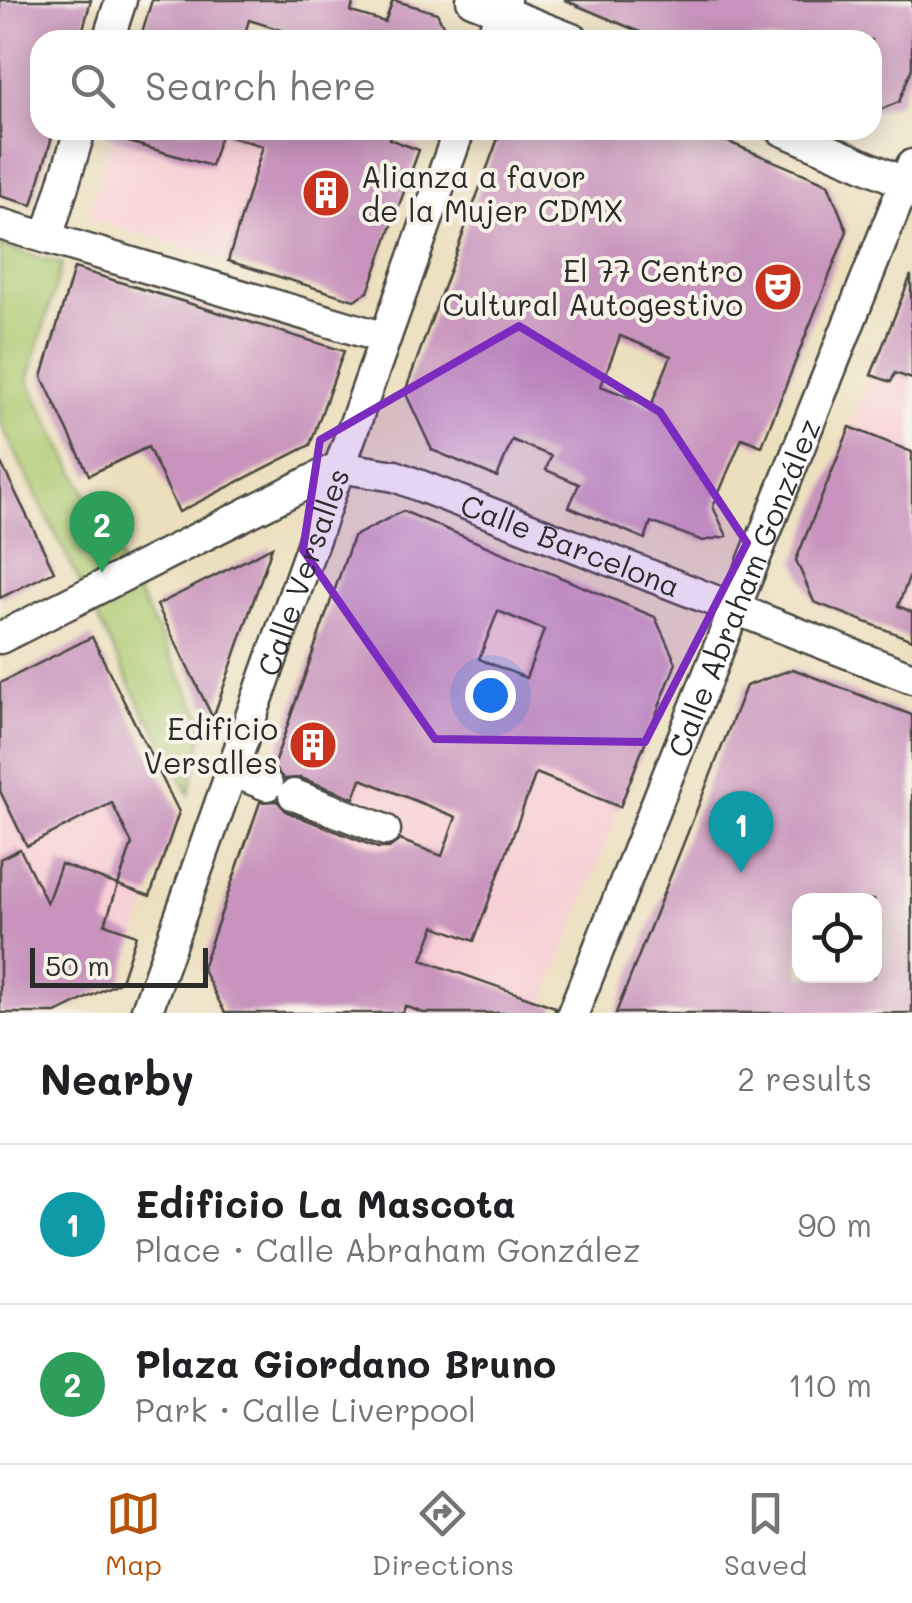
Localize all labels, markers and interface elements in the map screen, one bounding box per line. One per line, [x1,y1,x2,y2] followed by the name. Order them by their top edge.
[30,30,882,140] search box
[65,58,120,113] icon: search
[145,60,376,110] text: Search here
[361,156,624,230] place label: Alianza a favor de la Mujer CDMX
[300,167,352,219] building icon: Alianza a favor de la Mujer CDMX
[442,250,743,324] place label: El 77 Centro Cultural Autogestivo
[752,261,804,313] theatre icon: El 77 Centro Cultural Autogestivo
[657,413,829,763] street label: Calle Abraham González
[247,463,358,681] street label: Calle Versalles
[455,484,686,606] street label: Calle Barcelona
[70,490,134,573] pin: 2
[465,670,516,721] your location
[144,708,278,782] place label: Edificio Versalles
[287,719,339,771] building icon: Edificio Versalles
[708,790,774,873] pin: 1
[792,893,882,983] map controls
[792,893,882,983] button: locate
[30,943,208,988] scale bar
[45,947,110,983] text: 50 m
[40,1051,194,1106] text: Nearby
[737,1057,872,1099] text: 2 results
[135,1178,516,1228] text: Edificio La Mascota
[65,1203,80,1245] text: 1
[798,1203,872,1245] text: 90 m
[135,1228,641,1270] text: Place · Calle Abraham González
[135,1338,556,1388] text: Plaza Giordano Bruno
[64,1363,81,1405] text: 2
[788,1363,872,1405] text: 110 m
[135,1388,476,1430] text: Park · Calle Liverpool
[105,1486,162,1582] tab: Map
[372,1486,514,1582] tab: Directions
[724,1486,807,1582] tab: Saved

